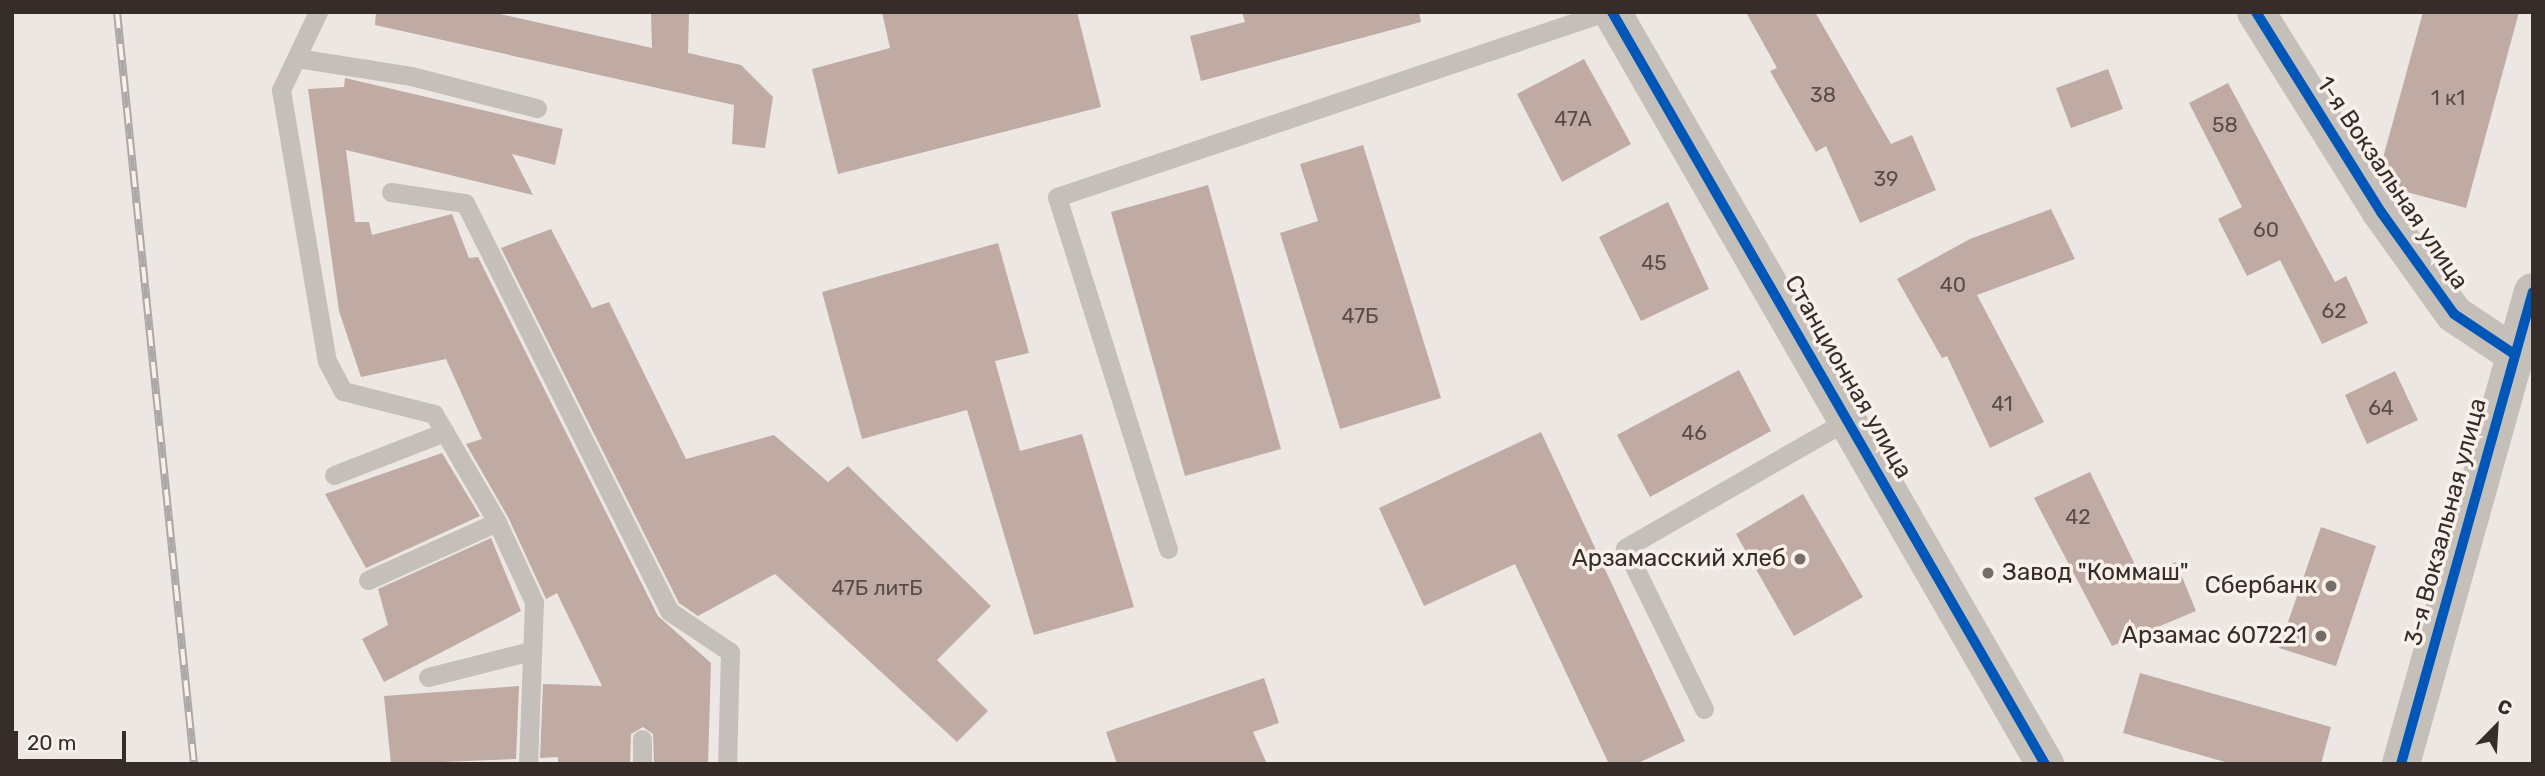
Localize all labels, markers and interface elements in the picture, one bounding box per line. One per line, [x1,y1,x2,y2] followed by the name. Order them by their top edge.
[2310,71,2474,295] street label: 1-я Вокзальная улица
[1810,82,1836,108] house number: 38
[2431,85,2465,111] house number: 1 к1
[1554,106,1592,132] house number: 47А
[2212,112,2238,138] house number: 58
[1873,166,1899,192] house number: 39
[2253,217,2279,243] house number: 60
[1641,250,1667,276] house number: 45
[1778,270,1918,484] street label: Станционная улица
[1940,272,1966,298] house number: 40
[2322,298,2346,324] house number: 62
[1342,303,1378,329] house number: 47Б
[1991,391,2013,417] house number: 41
[2368,395,2394,421] house number: 64
[2399,395,2493,649] street label: 3-я Вокзальная улица
[1681,420,1707,446] house number: 46
[2065,504,2091,530] house number: 42
[1572,545,1786,573] place label: Арзамасский хлеб
[1792,551,1808,567] marker: Арзамасский хлеб
[2002,559,2189,587] place label: Завод "Коммаш"
[1980,565,1996,581] marker: Завод "Коммаш"
[2205,572,2317,600] place label: Сбербанк
[831,575,923,601] house number: 47Б литБ
[2323,578,2339,594] marker: Сбербанк
[2122,622,2307,650] place label: Арзамас 607221
[2313,628,2329,644] marker: Арзамас 607221
[2461,692,2531,762] north arrow
[2494,694,2516,721] text: С
[18,716,130,760] scale bar
[27,730,76,755] text: 20 m

